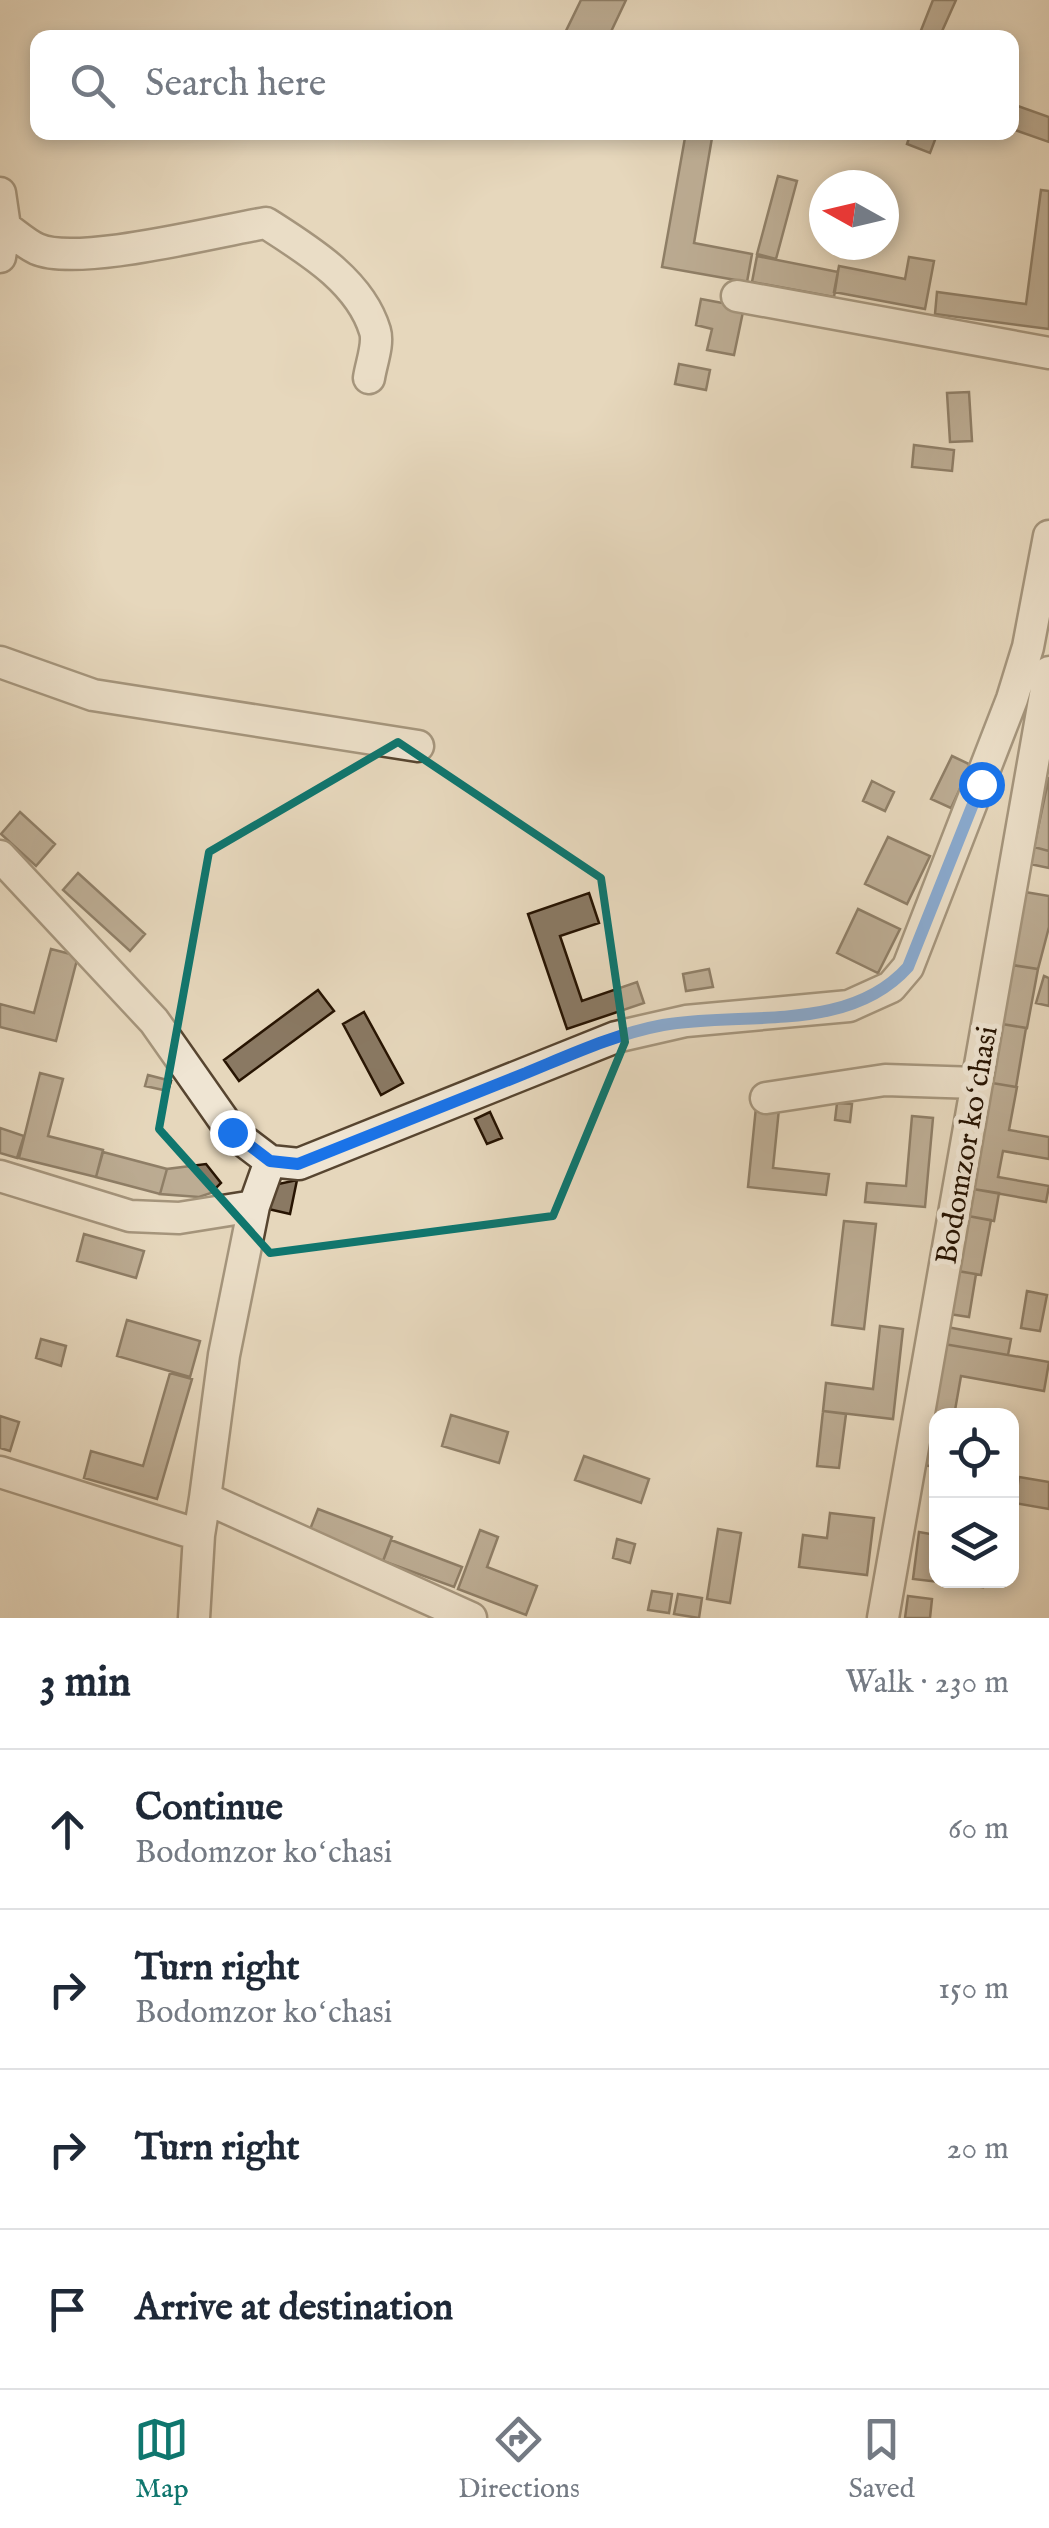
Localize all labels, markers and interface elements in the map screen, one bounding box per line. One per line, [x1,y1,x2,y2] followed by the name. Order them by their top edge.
[30,30,1019,140] search box
[65,58,120,113] icon: search
[145,61,326,109] text: Search here
[809,170,899,260] north arrow
[959,762,1005,808] route start
[928,1023,1008,1267] street label: Bodomzor koʻchasi
[210,1110,256,1156] route end
[929,1408,1019,1588] map controls
[929,1408,1019,1498] button: locate
[929,1498,1019,1588] button: layers
[40,1657,131,1710] text: 3 min
[845,1663,1009,1704] text: Walk · 230 m
[135,1785,283,1833] text: Continue
[40,1802,95,1857] icon: ahead
[948,1809,1009,1850] text: 60 m
[135,1833,392,1874] text: Bodomzor koʻchasi
[135,1945,299,1993] text: Turn right
[40,1962,95,2017] icon: right
[938,1969,1009,2010] text: 150 m
[135,1993,392,2034] text: Bodomzor koʻchasi
[40,2122,95,2177] icon: right
[135,2125,299,2173] text: Turn right
[947,2129,1009,2170] text: 20 m
[40,2282,95,2337] icon: arrive
[135,2285,453,2333] text: Arrive at destination
[134,2412,189,2507] tab: Map
[458,2412,580,2507] tab: Directions
[848,2412,915,2507] tab: Saved

